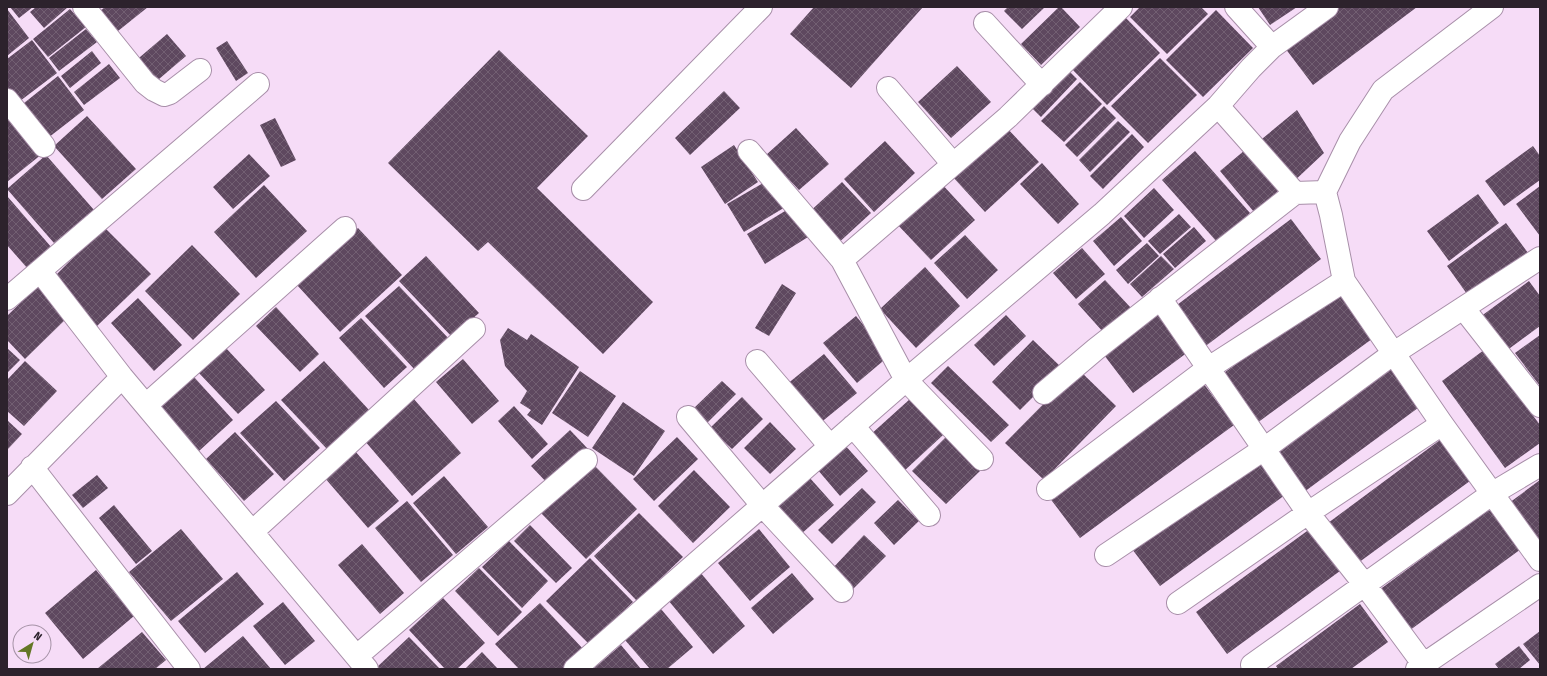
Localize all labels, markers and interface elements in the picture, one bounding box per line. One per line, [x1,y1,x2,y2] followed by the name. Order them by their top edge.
[12,624,52,664] north arrow
[31,629,44,644] text: N

